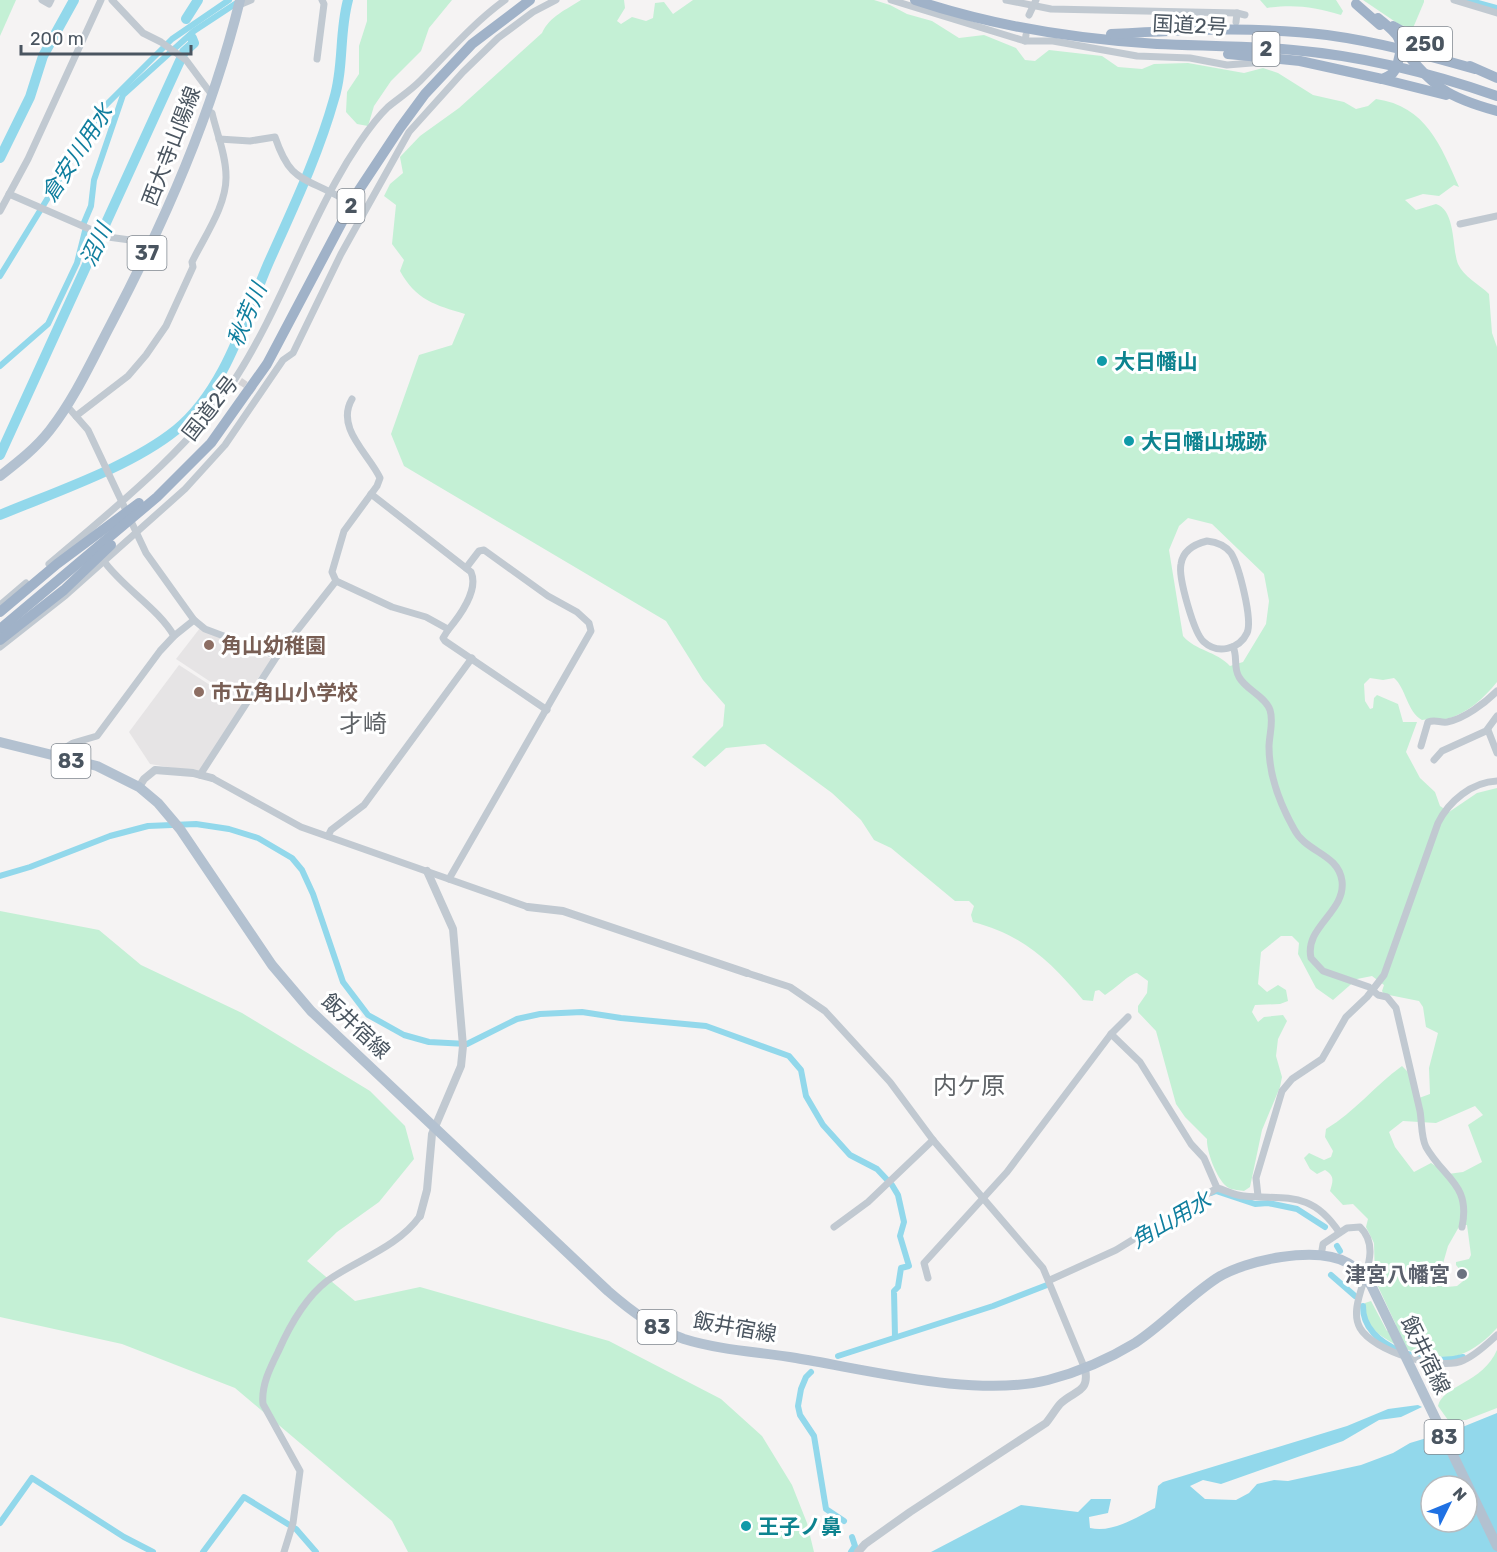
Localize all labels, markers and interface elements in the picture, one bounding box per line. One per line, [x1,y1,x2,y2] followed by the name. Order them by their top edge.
[1152,11,1228,39] street label: 国道2号
[21,18,190,56] scale bar
[1398,27,1452,61] road number: 250
[30,28,84,50] text: 200 m
[1252,32,1280,66] road number: 2
[137,83,205,209] street label: 西大寺山陽線
[36,98,119,206] water label: 倉安川用水
[338,189,364,223] road number: 2
[74,218,118,271] water label: 沼川
[128,236,166,270] road number: 37
[222,278,273,351] water label: 秋芳川
[1114,349,1198,374] place label: 大日幡山
[1095,354,1109,368] marker: 大日幡山
[177,371,243,445] street label: 国道2号
[1141,429,1267,454] place label: 大日幡山城跡
[1122,434,1136,448] marker: 大日幡山城跡
[221,633,326,658] place label: 角山幼稚園
[202,638,216,652] marker: 角山幼稚園
[211,680,358,705] place label: 市立角山小学校
[192,685,206,699] marker: 市立角山小学校
[339,710,387,738] district label: 才崎
[52,744,90,778] road number: 83
[317,988,395,1064] street label: 飯井宿線
[933,1072,1005,1100] district label: 内ケ原
[1126,1185,1218,1254] water label: 角山用水
[1345,1262,1450,1287] place label: 津宮八幡宮
[1455,1267,1469,1281] marker: 津宮八幡宮
[691,1307,779,1347] street label: 飯井宿線
[638,1310,676,1344] road number: 83
[1396,1312,1456,1398] street label: 飯井宿線
[1424,1420,1464,1454] road number: 83
[1419,1474,1479,1534] north arrow
[1449,1483,1470,1505] text: N
[758,1514,842,1539] place label: 王子ノ鼻
[739,1519,753,1533] marker: 王子ノ鼻

